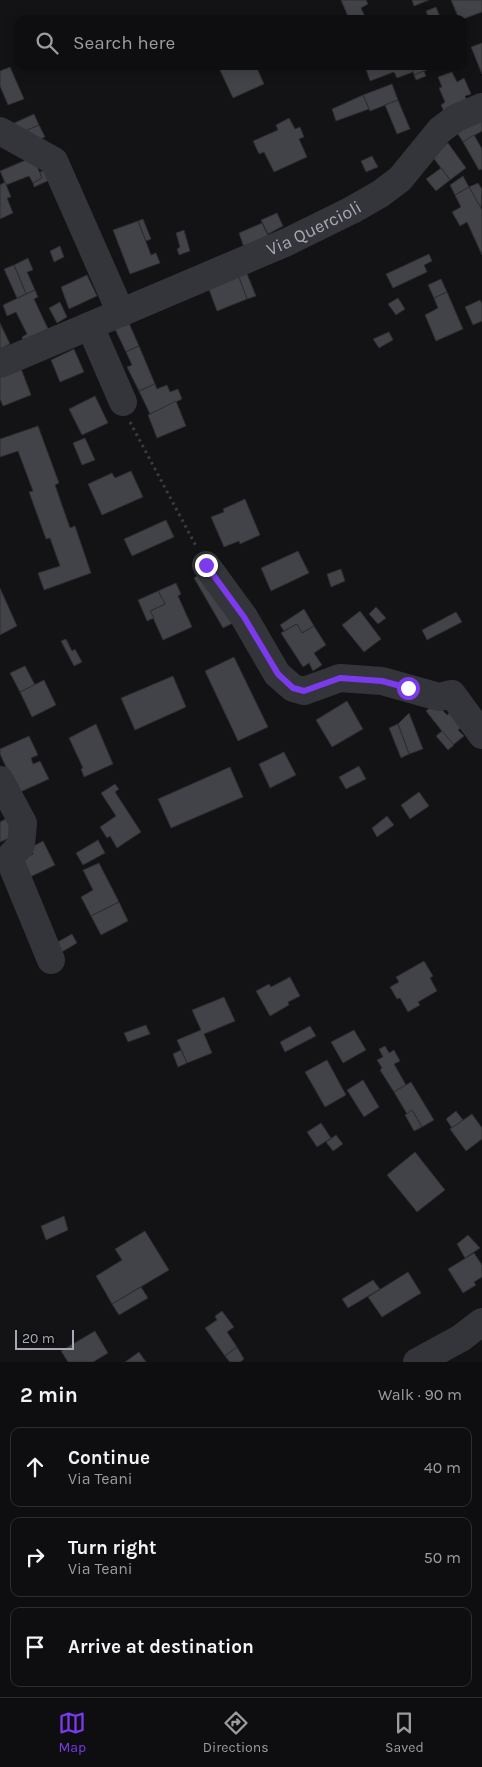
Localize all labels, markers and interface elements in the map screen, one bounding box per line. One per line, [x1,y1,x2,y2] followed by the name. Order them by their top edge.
[15,15,467,70] search box
[33,29,61,57] icon: search
[73,32,175,54] text: Search here
[263,196,365,260] street label: Via Quercioli
[195,554,218,577] route end
[397,677,420,700] route start
[15,1327,74,1350] scale bar
[22,1330,55,1347] text: 20 m
[20,1383,78,1407] text: 2 min
[378,1385,462,1404] text: Walk · 90 m
[68,1447,150,1469] text: Continue
[21,1453,49,1481] icon: ahead
[424,1458,461,1477] text: 40 m
[68,1469,133,1488] text: Via Teani
[68,1537,157,1559] text: Turn right
[21,1543,49,1571] icon: right
[424,1548,461,1567] text: 50 m
[68,1559,133,1578] text: Via Teani
[21,1633,49,1661] icon: arrive
[68,1636,254,1658] text: Arrive at destination
[58,1709,86,1756] tab: Map
[203,1709,269,1756] tab: Directions
[385,1709,424,1756] tab: Saved

